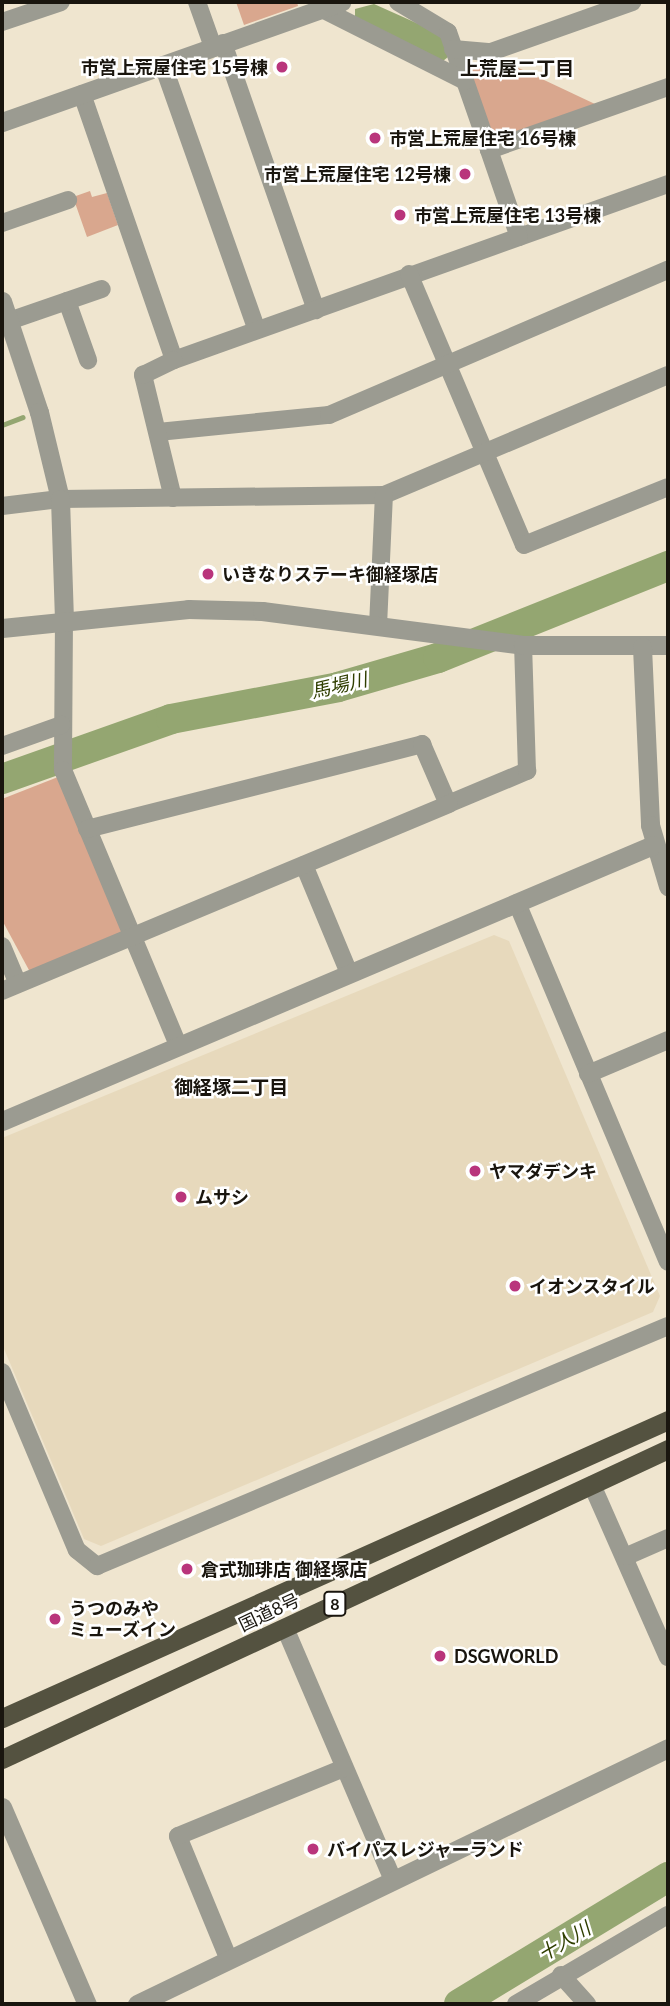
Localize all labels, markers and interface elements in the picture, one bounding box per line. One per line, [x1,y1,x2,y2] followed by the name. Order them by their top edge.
[81,56,268,78] place label: 市営上荒屋住宅 15号棟
[460,57,574,79] district label: 上荒屋二丁目
[274,59,290,75] marker: 市営上荒屋住宅 15号棟
[389,127,576,149] place label: 市営上荒屋住宅 16号棟
[367,130,383,146] marker: 市営上荒屋住宅 16号棟
[264,163,451,185] place label: 市営上荒屋住宅 12号棟
[457,166,473,182] marker: 市営上荒屋住宅 12号棟
[414,204,601,226] place label: 市営上荒屋住宅 13号棟
[392,207,408,223] marker: 市営上荒屋住宅 13号棟
[222,563,438,585] place label: いきなりステーキ御経塚店
[200,566,216,582] marker: いきなりステーキ御経塚店
[309,667,369,703] water label: 馬場川
[174,1076,288,1098] district label: 御経塚二丁目
[489,1160,597,1182] place label: ヤマダデンキ
[467,1163,483,1179] marker: ヤマダデンキ
[195,1186,249,1208] place label: ムサシ
[173,1189,189,1205] marker: ムサシ
[529,1275,655,1297] place label: イオンスタイル
[507,1278,523,1294] marker: イオンスタイル
[201,1558,367,1580] place label: 倉式珈琲店 御経塚店
[179,1561,195,1577] marker: 倉式珈琲店 御経塚店
[235,1589,303,1635] street label: 国道8号
[323,1592,347,1616] road number: 8
[69,1598,177,1640] place label: うつのみや ミューズイン
[47,1611,63,1627] marker: うつのみや ミューズイン
[454,1645,558,1667] place label: DSGWORLD
[432,1648,448,1664] marker: DSGWORLD
[327,1838,525,1860] place label: バイパスレジャーランド
[305,1841,321,1857] marker: バイパスレジャーランド
[534,1917,594,1965] water label: 十人川

